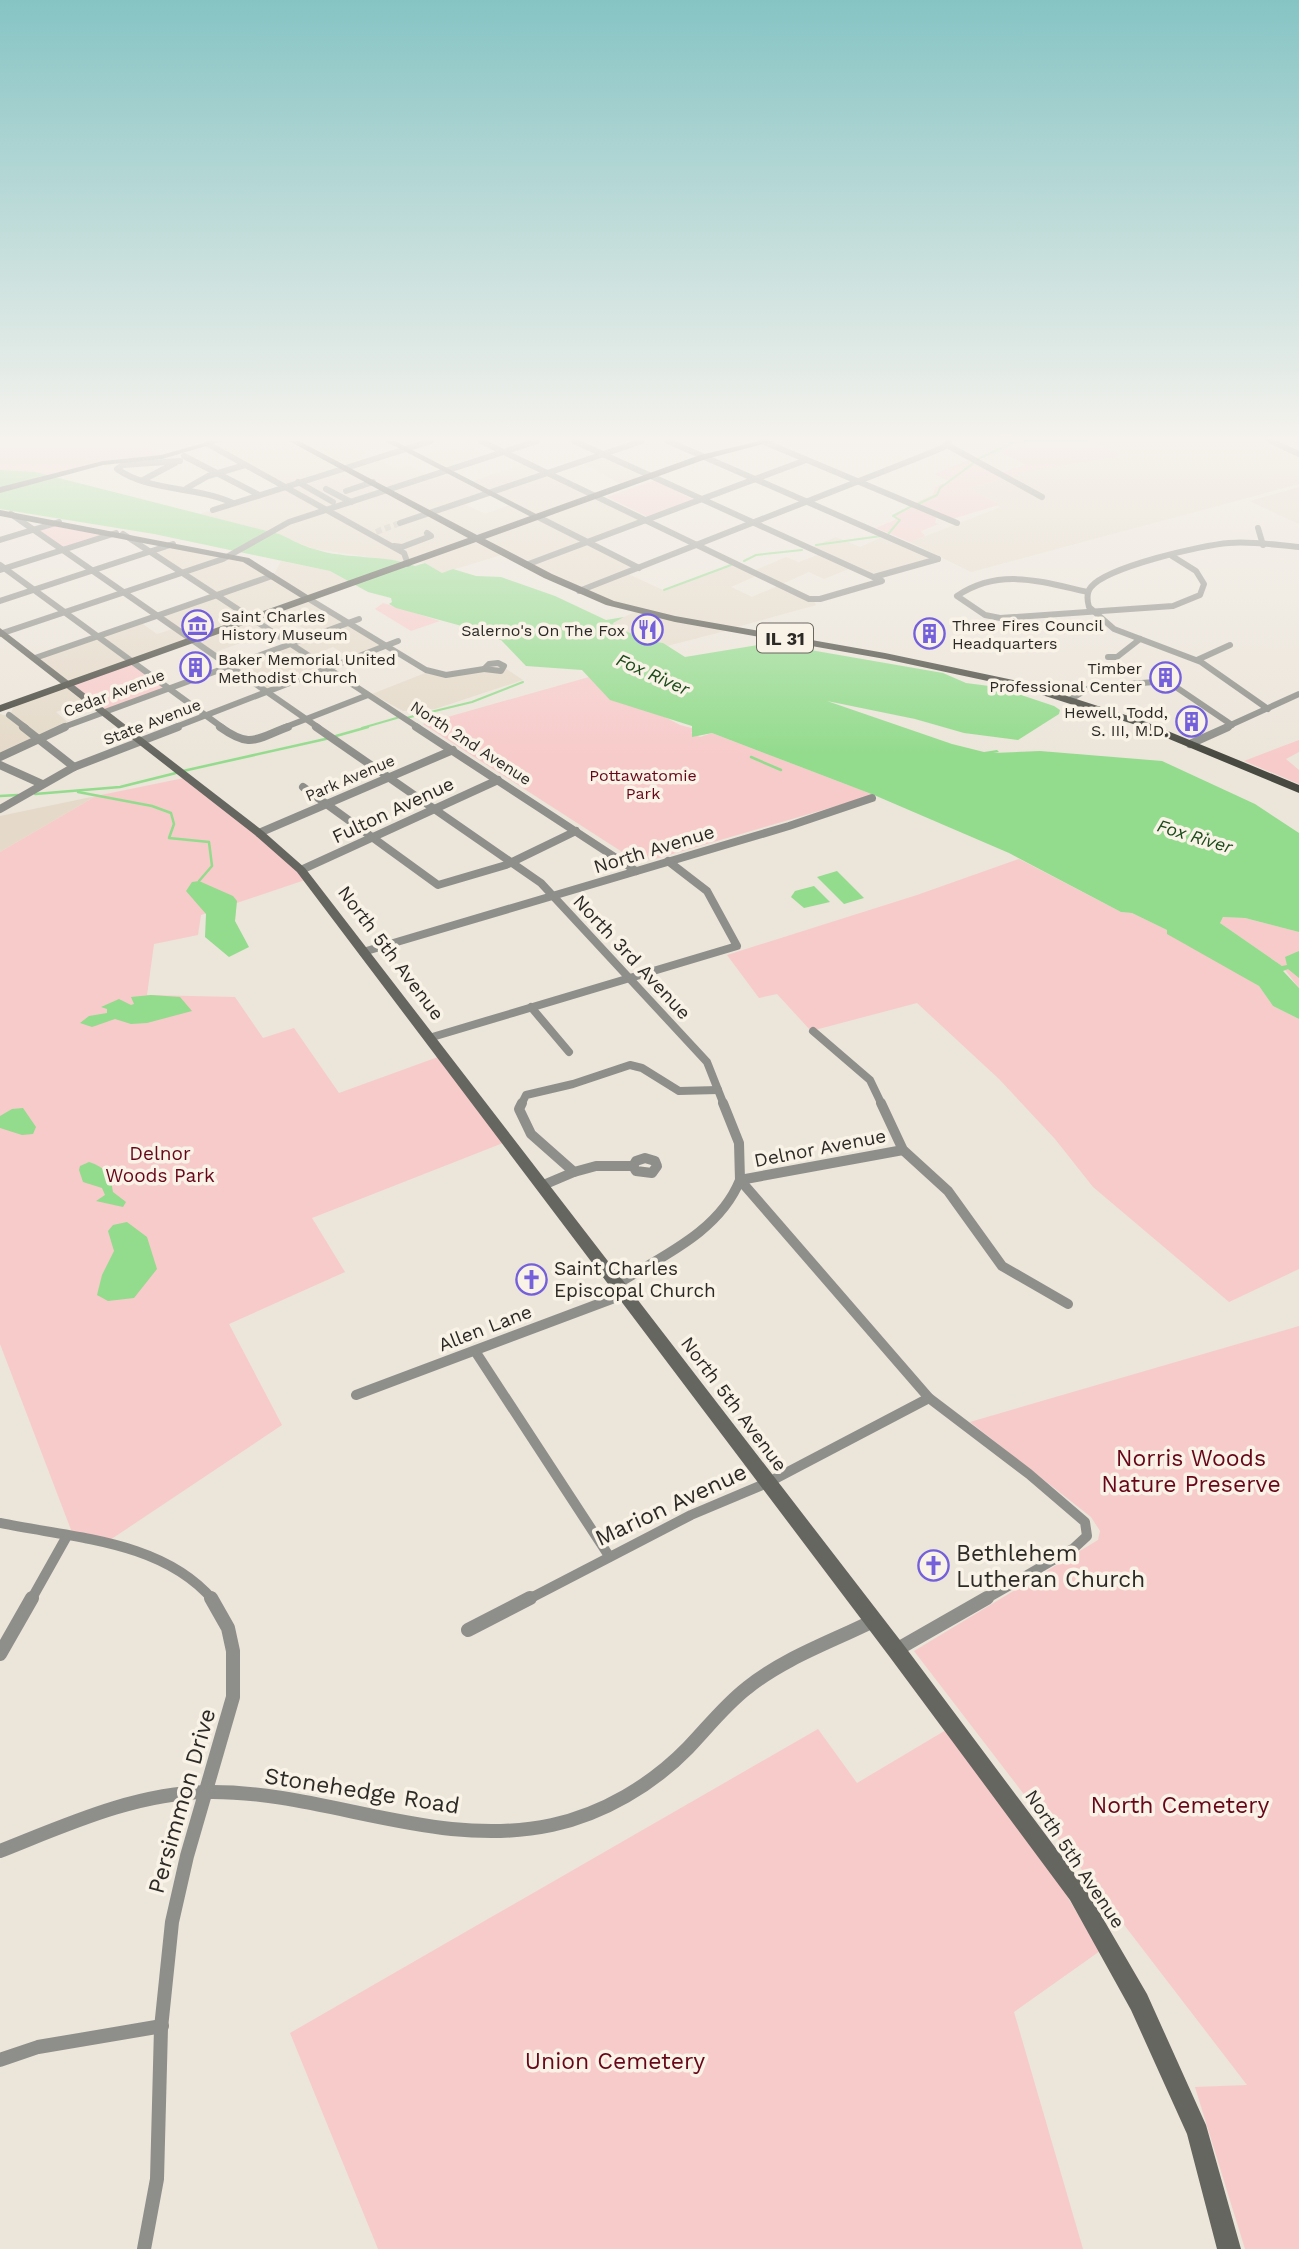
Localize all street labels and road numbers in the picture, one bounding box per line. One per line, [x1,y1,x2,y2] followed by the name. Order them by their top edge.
[757,624,813,652] road number: IL 31
[61,665,167,721] street label: Cedar Avenue
[100,695,204,749] street label: State Avenue
[407,697,535,789] street label: North 2nd Avenue
[302,751,398,805] street label: Park Avenue
[328,772,458,848] street label: Fulton Avenue
[591,820,717,878] street label: North Avenue
[333,881,449,1025] street label: North 5th Avenue
[568,890,696,1024] street label: North 3rd Avenue
[752,1124,888,1172] street label: Delnor Avenue
[435,1300,535,1356] street label: Allen Lane
[676,1332,792,1476] street label: North 5th Avenue
[591,1458,751,1552] street label: Marion Avenue
[143,1705,221,1897] street label: Persimmon Drive
[263,1762,461,1820] street label: Stonehedge Road
[1020,1785,1130,1933] street label: North 5th Avenue

